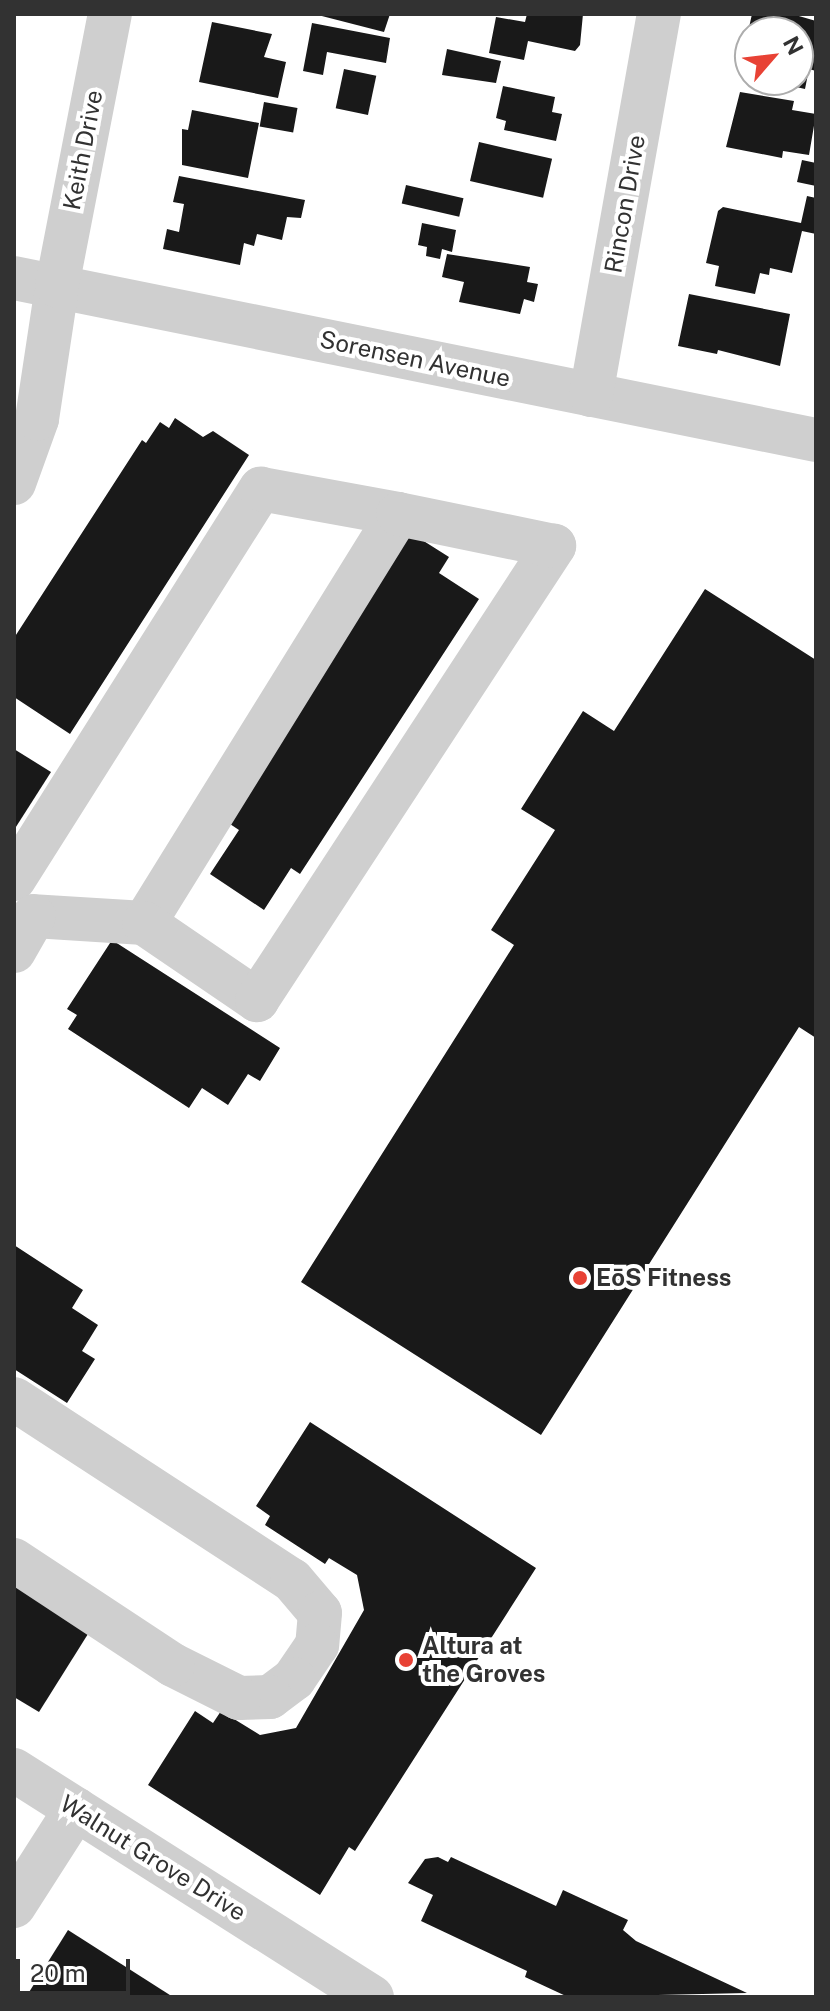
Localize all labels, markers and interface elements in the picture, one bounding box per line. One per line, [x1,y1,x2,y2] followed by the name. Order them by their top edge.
[734,16,814,96] north arrow
[778,32,809,59] text: N
[57,88,109,212] street label: Keith Drive
[599,133,651,275] street label: Rincon Drive
[317,325,513,393] street label: Sorensen Avenue
[596,1264,731,1292] place label: EōS Fitness
[571,1269,589,1287] marker: EōS Fitness
[422,1632,546,1688] place label: Altura at the Groves
[397,1651,415,1669] marker: Altura at the Groves
[55,1789,251,1927] street label: Walnut Grove Drive
[20,1943,134,1993] scale bar
[30,1959,86,1987] text: 20 m

